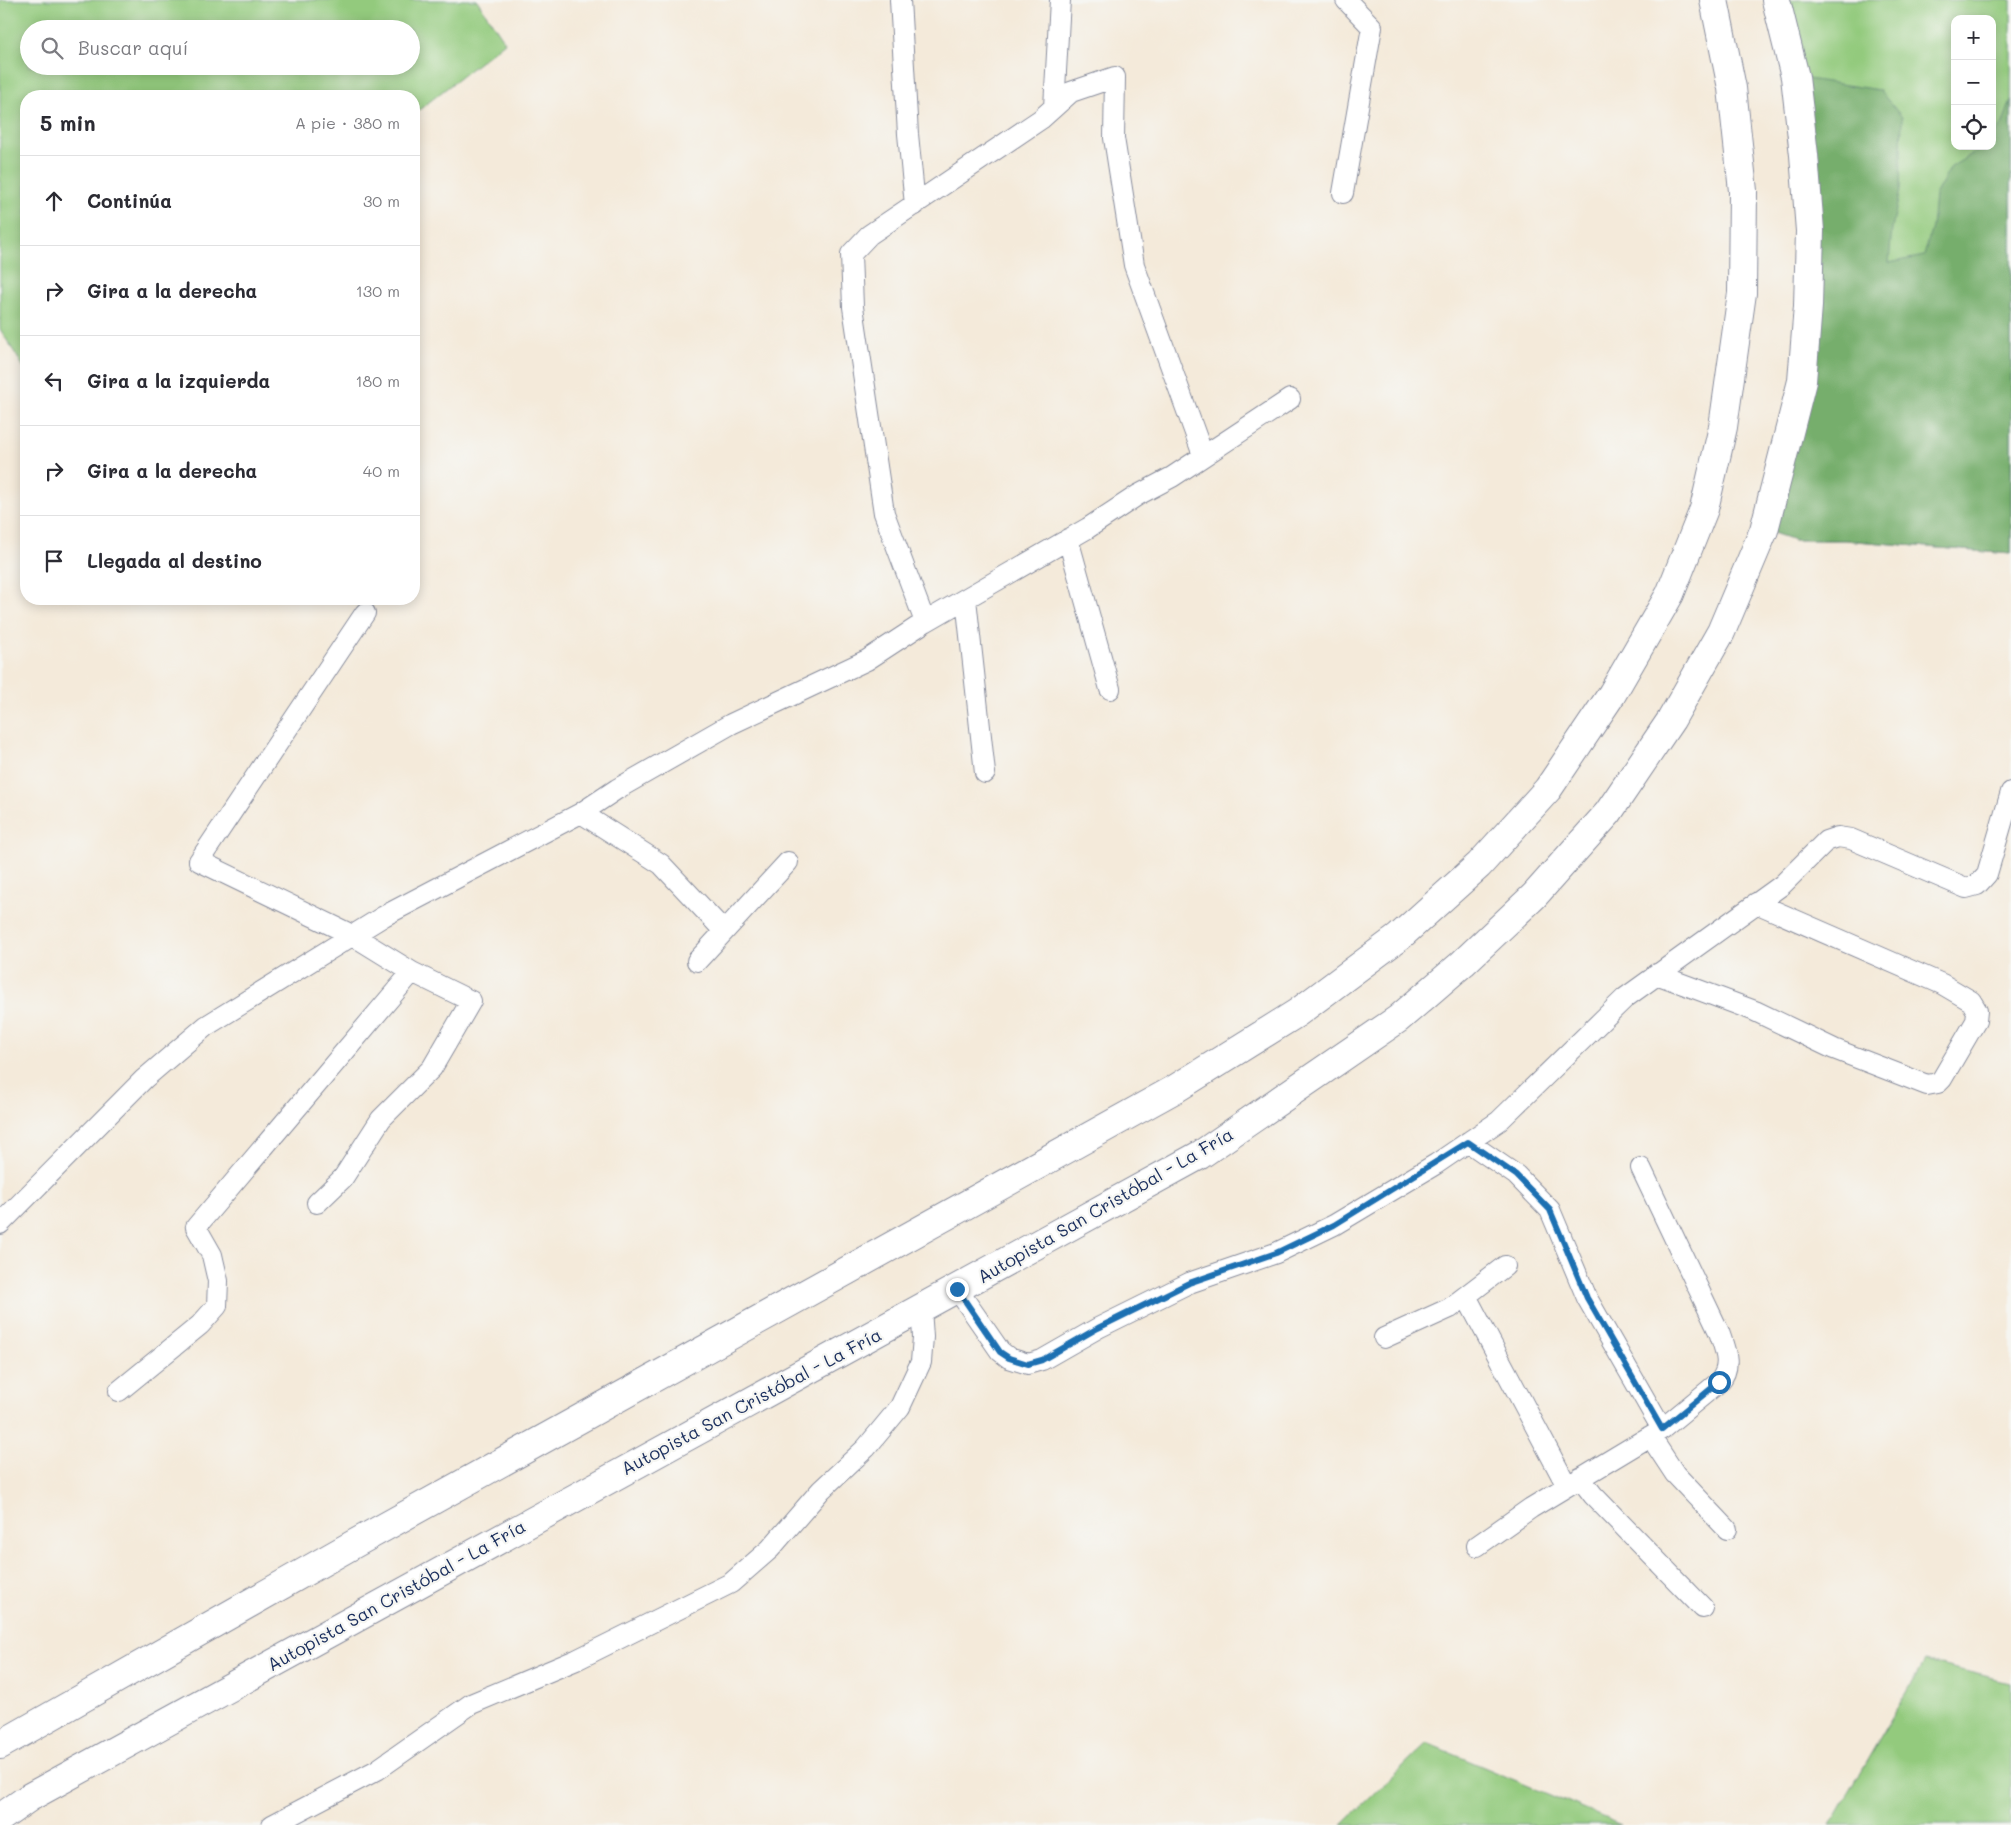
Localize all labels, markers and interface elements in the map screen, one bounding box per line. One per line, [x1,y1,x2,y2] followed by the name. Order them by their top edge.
[1951,15,1996,150] map controls
[1951,15,1996,60] button: +
[20,20,420,75] search box
[38,34,66,62] icon: search
[78,35,188,60] text: Buscar aquí
[1951,60,1996,105] button: −
[1951,105,1996,150] button: locate
[40,109,96,136] text: 5 min
[295,112,400,133] text: A pie · 380 m
[40,187,68,215] icon: ahead
[87,188,172,213] text: Continúa
[363,190,400,211] text: 30 m
[40,277,68,305] icon: right
[87,278,257,303] text: Gira a la derecha
[356,280,400,301] text: 130 m
[40,367,68,395] icon: left
[87,368,270,393] text: Gira a la izquierda
[355,370,400,391] text: 180 m
[40,457,68,485] icon: right
[87,458,257,483] text: Gira a la derecha
[363,460,400,481] text: 40 m
[40,547,68,575] icon: arrive
[87,548,262,573] text: Llegada al destino
[973,1122,1237,1288] street label: Autopista San Cristóbal - La Fría
[946,1278,969,1301] route end
[617,1322,885,1480] street label: Autopista San Cristóbal - La Fría
[1708,1371,1731,1394] route start
[263,1514,529,1676] street label: Autopista San Cristóbal - La Fría

